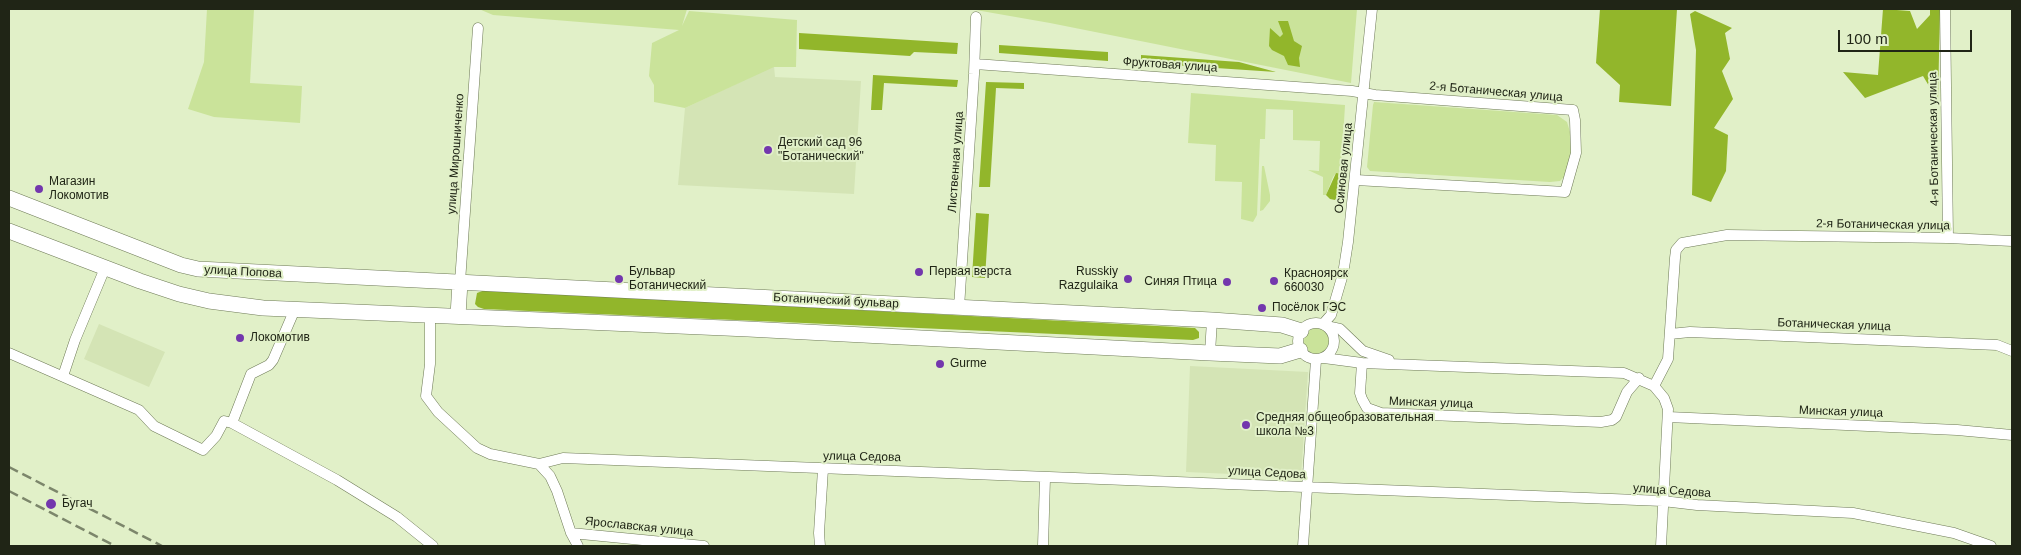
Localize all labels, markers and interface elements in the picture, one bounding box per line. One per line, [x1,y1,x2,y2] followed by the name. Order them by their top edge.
[1841,20,1975,52] scale bar
[1846,30,1888,47] text: 100 m
[1122,55,1218,75] street label: Фруктовая улица
[1926,72,1942,206] street label: 4-я Ботаническая улица
[1429,79,1563,105] street label: 2-я Ботаническая улица
[445,93,467,215] street label: улица Мирошниченко
[945,111,967,213] street label: Лиственная улица
[1332,122,1356,214] street label: Осиновая улица
[778,136,864,164] place label: Детский сад 96 "Ботанический"
[762,144,774,156] marker: Детский сад 96 "Ботанический"
[49,175,109,203] place label: Магазин Локомотив
[33,183,45,195] marker: Магазин Локомотив
[1816,217,1950,233] street label: 2-я Ботаническая улица
[204,263,282,281] street label: улица Попова
[629,265,706,293] place label: Бульвар Ботанический
[929,265,1011,279] place label: Первая верста
[1059,265,1118,293] place label: Russkiy Razgulaika
[913,266,925,278] marker: Первая верста
[1284,267,1348,295] place label: Красноярск 660030
[613,273,625,285] marker: Бульвар Ботанический
[1122,273,1134,285] marker: Russkiy Razgulaika
[1144,275,1217,289] place label: Синяя Птица
[1268,275,1280,287] marker: Красноярск 660030
[1221,276,1233,288] marker: Синяя Птица
[773,291,899,311] street label: Ботанический бульвар
[1272,301,1346,315] place label: Посёлок ГЭС
[1256,302,1268,314] marker: Посёлок ГЭС
[1777,316,1891,334] street label: Ботаническая улица
[250,331,310,345] place label: Локомотив
[234,332,246,344] marker: Локомотив
[950,357,987,371] place label: Gurme
[934,358,946,370] marker: Gurme
[1389,394,1473,412] street label: Минская улица
[1799,403,1883,421] street label: Минская улица
[1256,411,1434,439] place label: Средняя общеобразовательная школа №3
[1240,419,1252,431] marker: Средняя общеобразовательная школа №3
[823,449,901,465] street label: улица Седова
[1228,464,1306,482] street label: улица Седова
[1633,481,1711,501] street label: улица Седова
[44,497,58,511] marker: Бугач
[62,497,92,511] place label: Бугач
[584,514,694,540] street label: Ярославская улица

